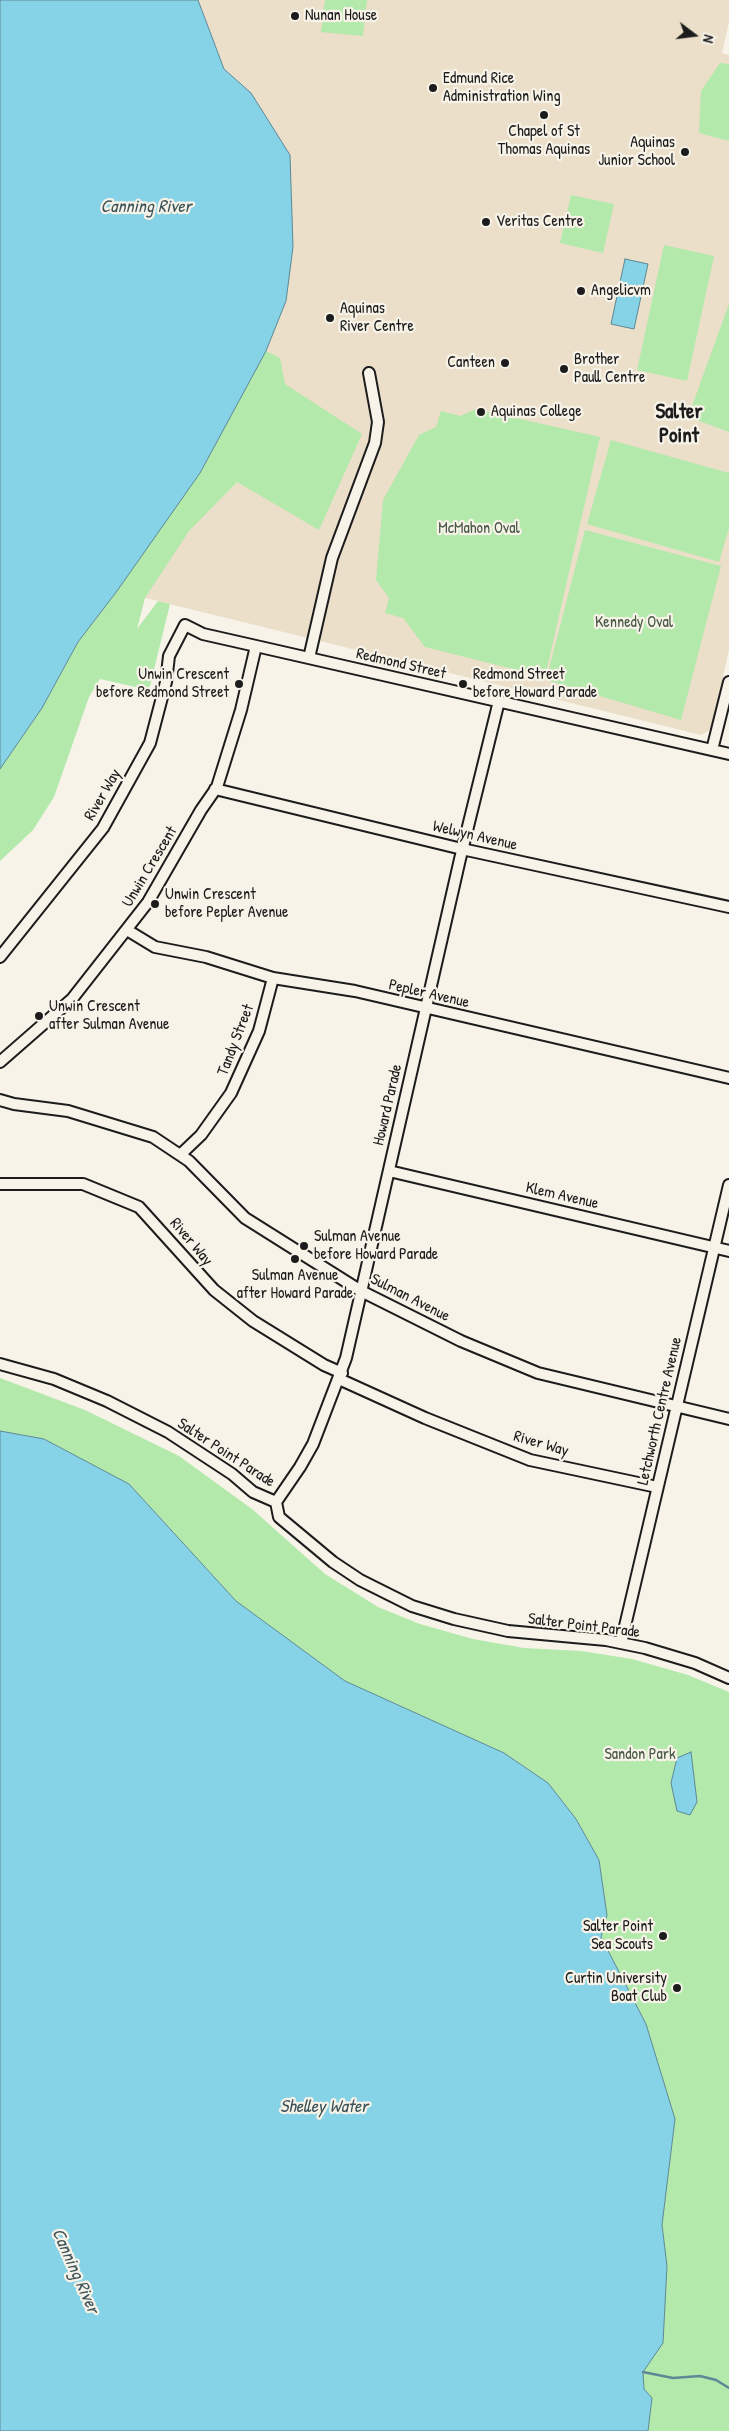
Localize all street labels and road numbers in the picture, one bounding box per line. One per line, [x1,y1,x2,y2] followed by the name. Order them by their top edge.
[354,644,448,684] street label: Redmond Street
[81,766,125,824] street label: River Way
[431,817,519,855] street label: Welwyn Avenue
[118,823,182,911] street label: Unwin Crescent
[387,975,471,1013] street label: Pepler Avenue
[214,1002,258,1078] street label: Tandy Street
[369,1063,407,1147] street label: Howard Parade
[524,1178,600,1214] street label: Klem Avenue
[166,1214,216,1270] street label: River Way
[367,1270,453,1326] street label: Sulman Avenue
[634,1335,686,1487] street label: Letchworth Centre Avenue
[173,1414,279,1492] street label: Salter Point Parade
[511,1427,571,1461] street label: River Way
[527,1610,641,1642] street label: Salter Point Parade

